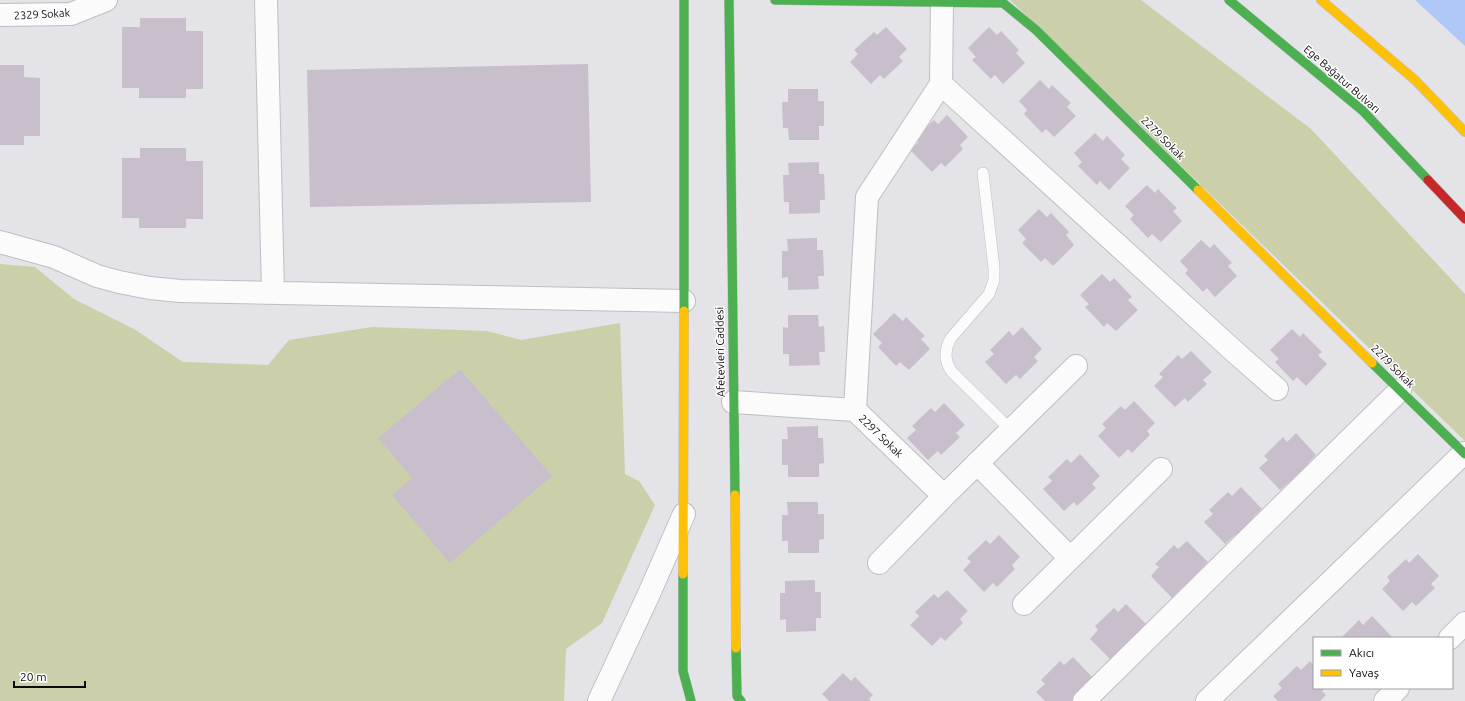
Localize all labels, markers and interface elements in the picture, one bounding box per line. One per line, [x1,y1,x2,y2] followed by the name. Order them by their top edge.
[14,7,71,21] street label: 2329 Sokak
[1302,43,1382,115] street label: Ege Bağatur Bulvarı
[1139,114,1187,162] street label: 2279 Sokak
[713,307,727,397] street label: Afetevleri Caddesi
[1369,342,1417,390] street label: 2279 Sokak
[857,412,906,460] street label: 2297 Sokak
[1313,637,1453,689] legend
[1349,646,1374,659] text: Akıcı
[14,663,85,689] scale bar
[1349,666,1379,679] text: Yavaş
[20,670,47,683] text: 20 m

